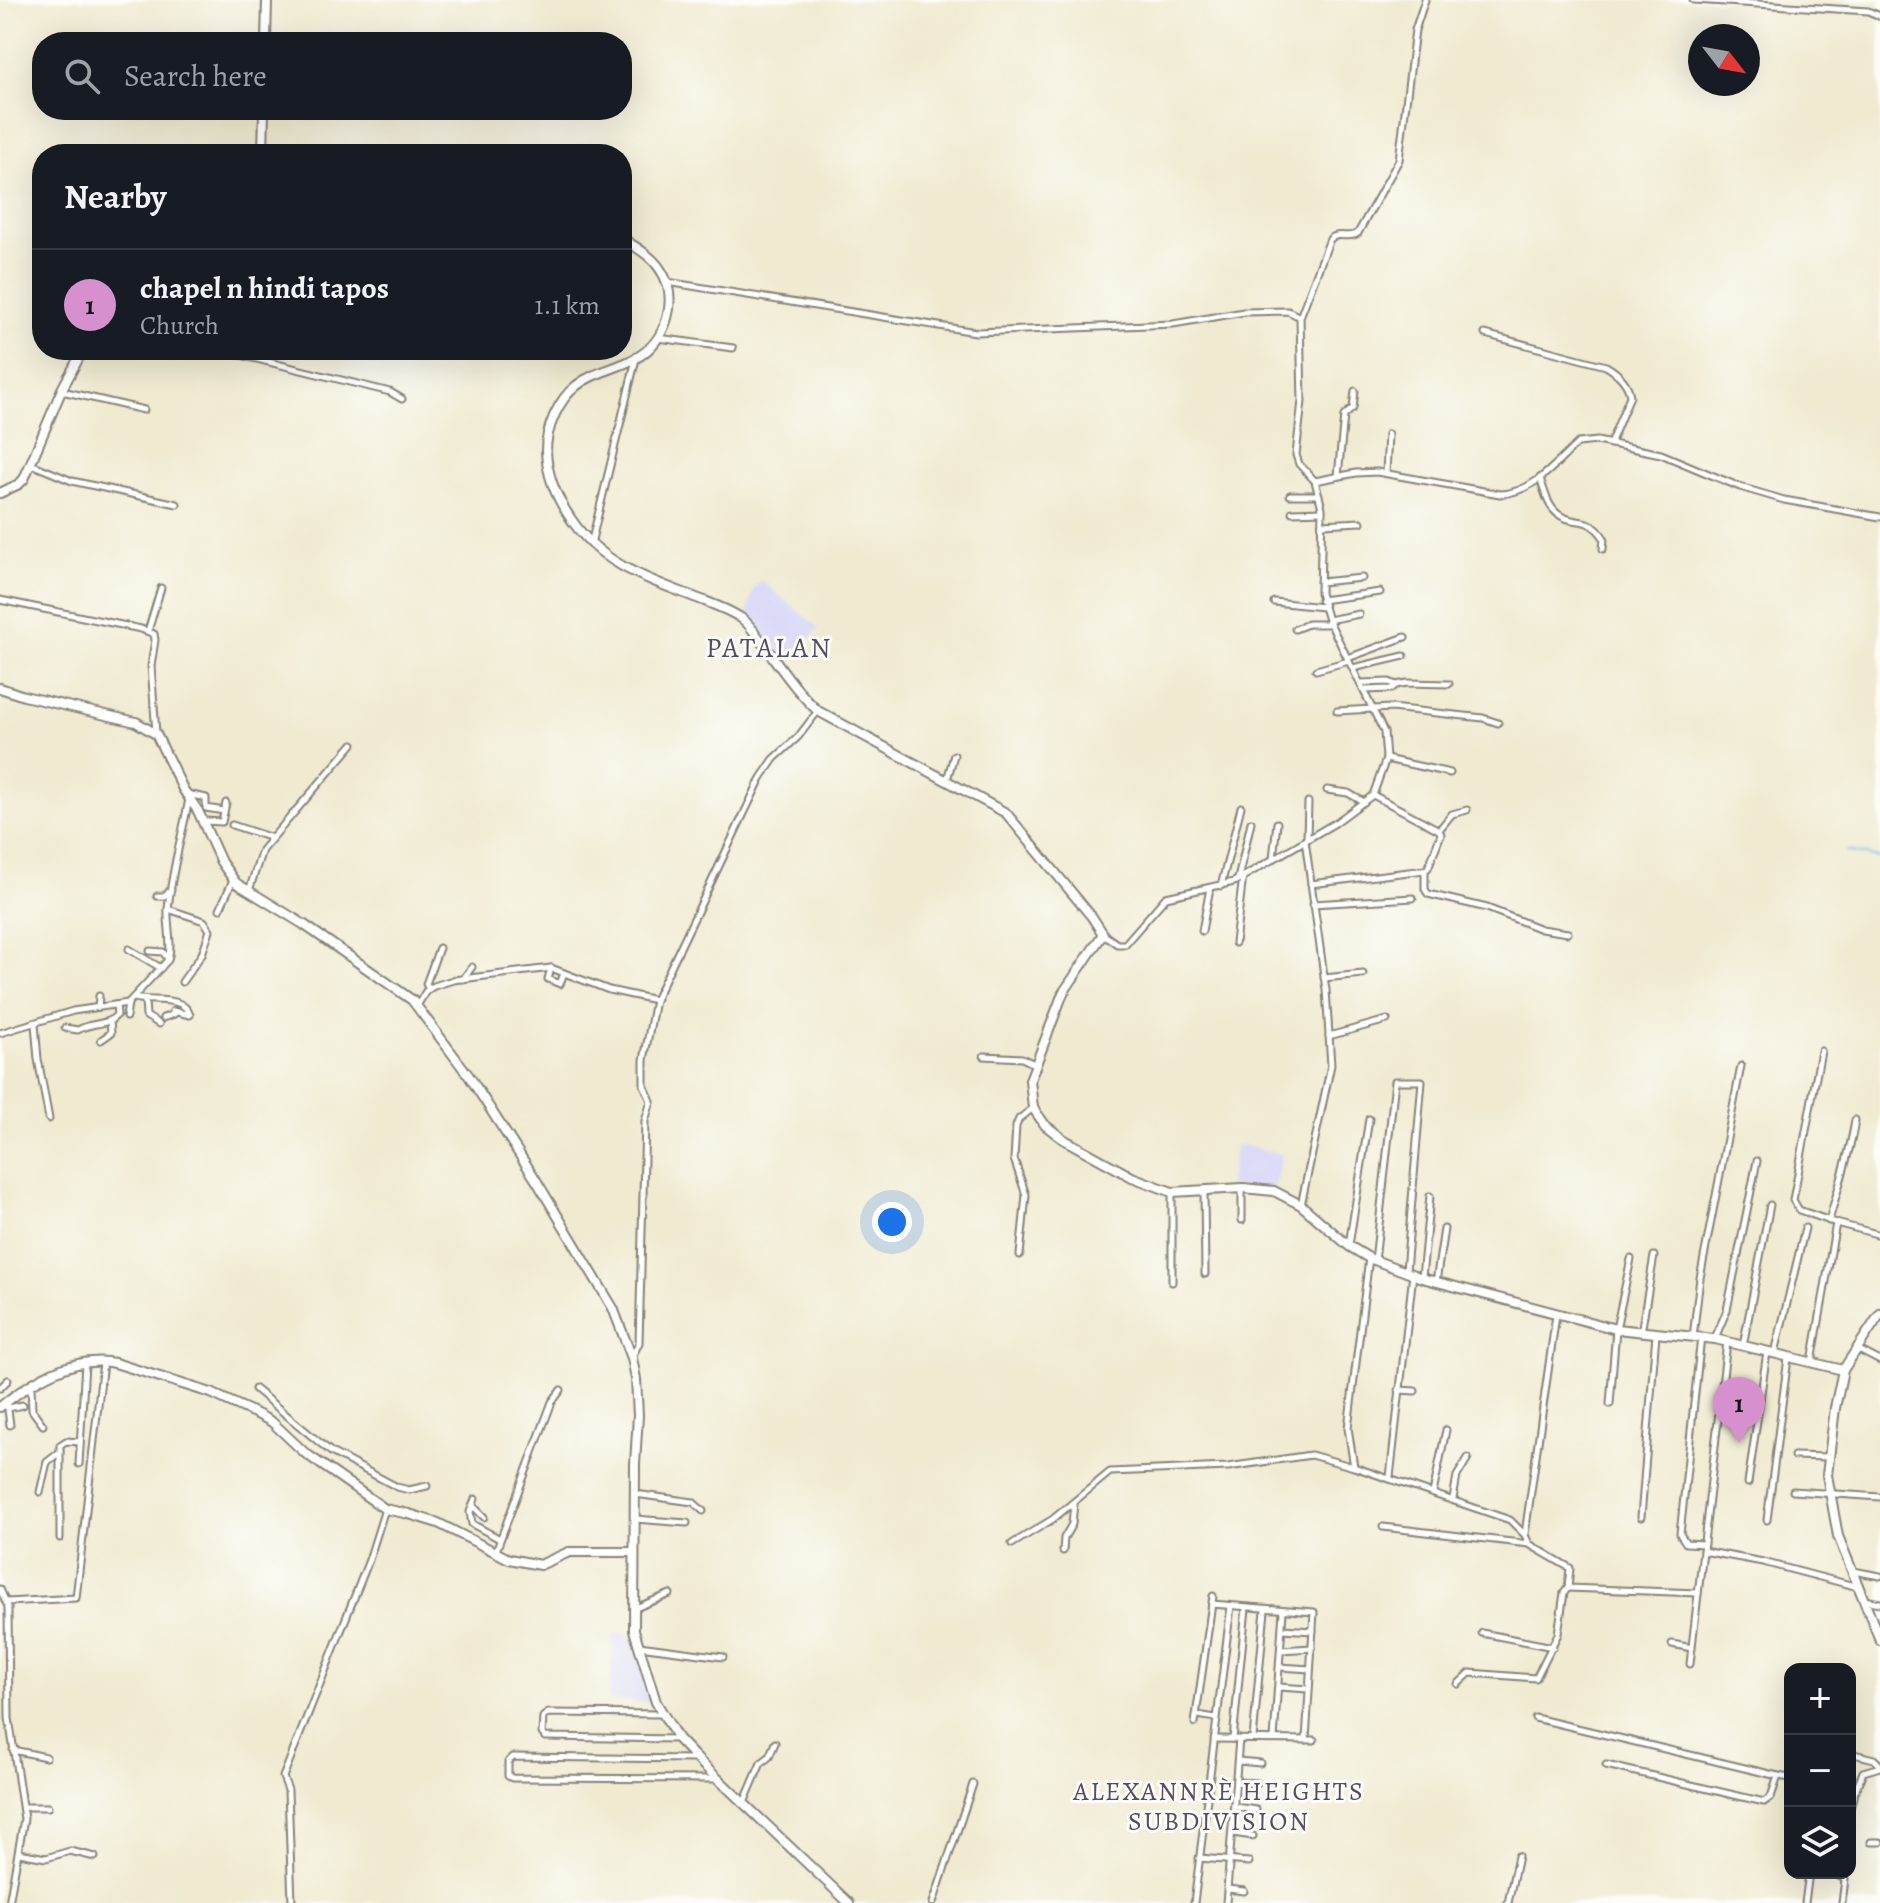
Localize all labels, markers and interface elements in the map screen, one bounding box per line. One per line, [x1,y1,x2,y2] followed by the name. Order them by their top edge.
[1688,24,1760,96] north arrow
[32,32,632,120] search box
[60,54,104,98] icon: search
[124,56,267,96] text: Search here
[64,173,167,220] text: Nearby
[140,268,389,308] text: chapel n hindi tapos
[85,288,95,323] text: 1
[535,288,600,323] text: 1.1 km
[140,308,219,343] text: Church
[706,629,832,667] district label: PATALAN
[872,1202,912,1242] your location
[1713,1377,1765,1443] pin: 1
[1784,1663,1856,1879] map controls
[1784,1663,1856,1735] button: +
[1784,1735,1856,1807] button: −
[1072,1774,1365,1839] district label: ALEXANNRÈ HEIGHTS SUBDIVISION
[1784,1807,1856,1879] button: layers

